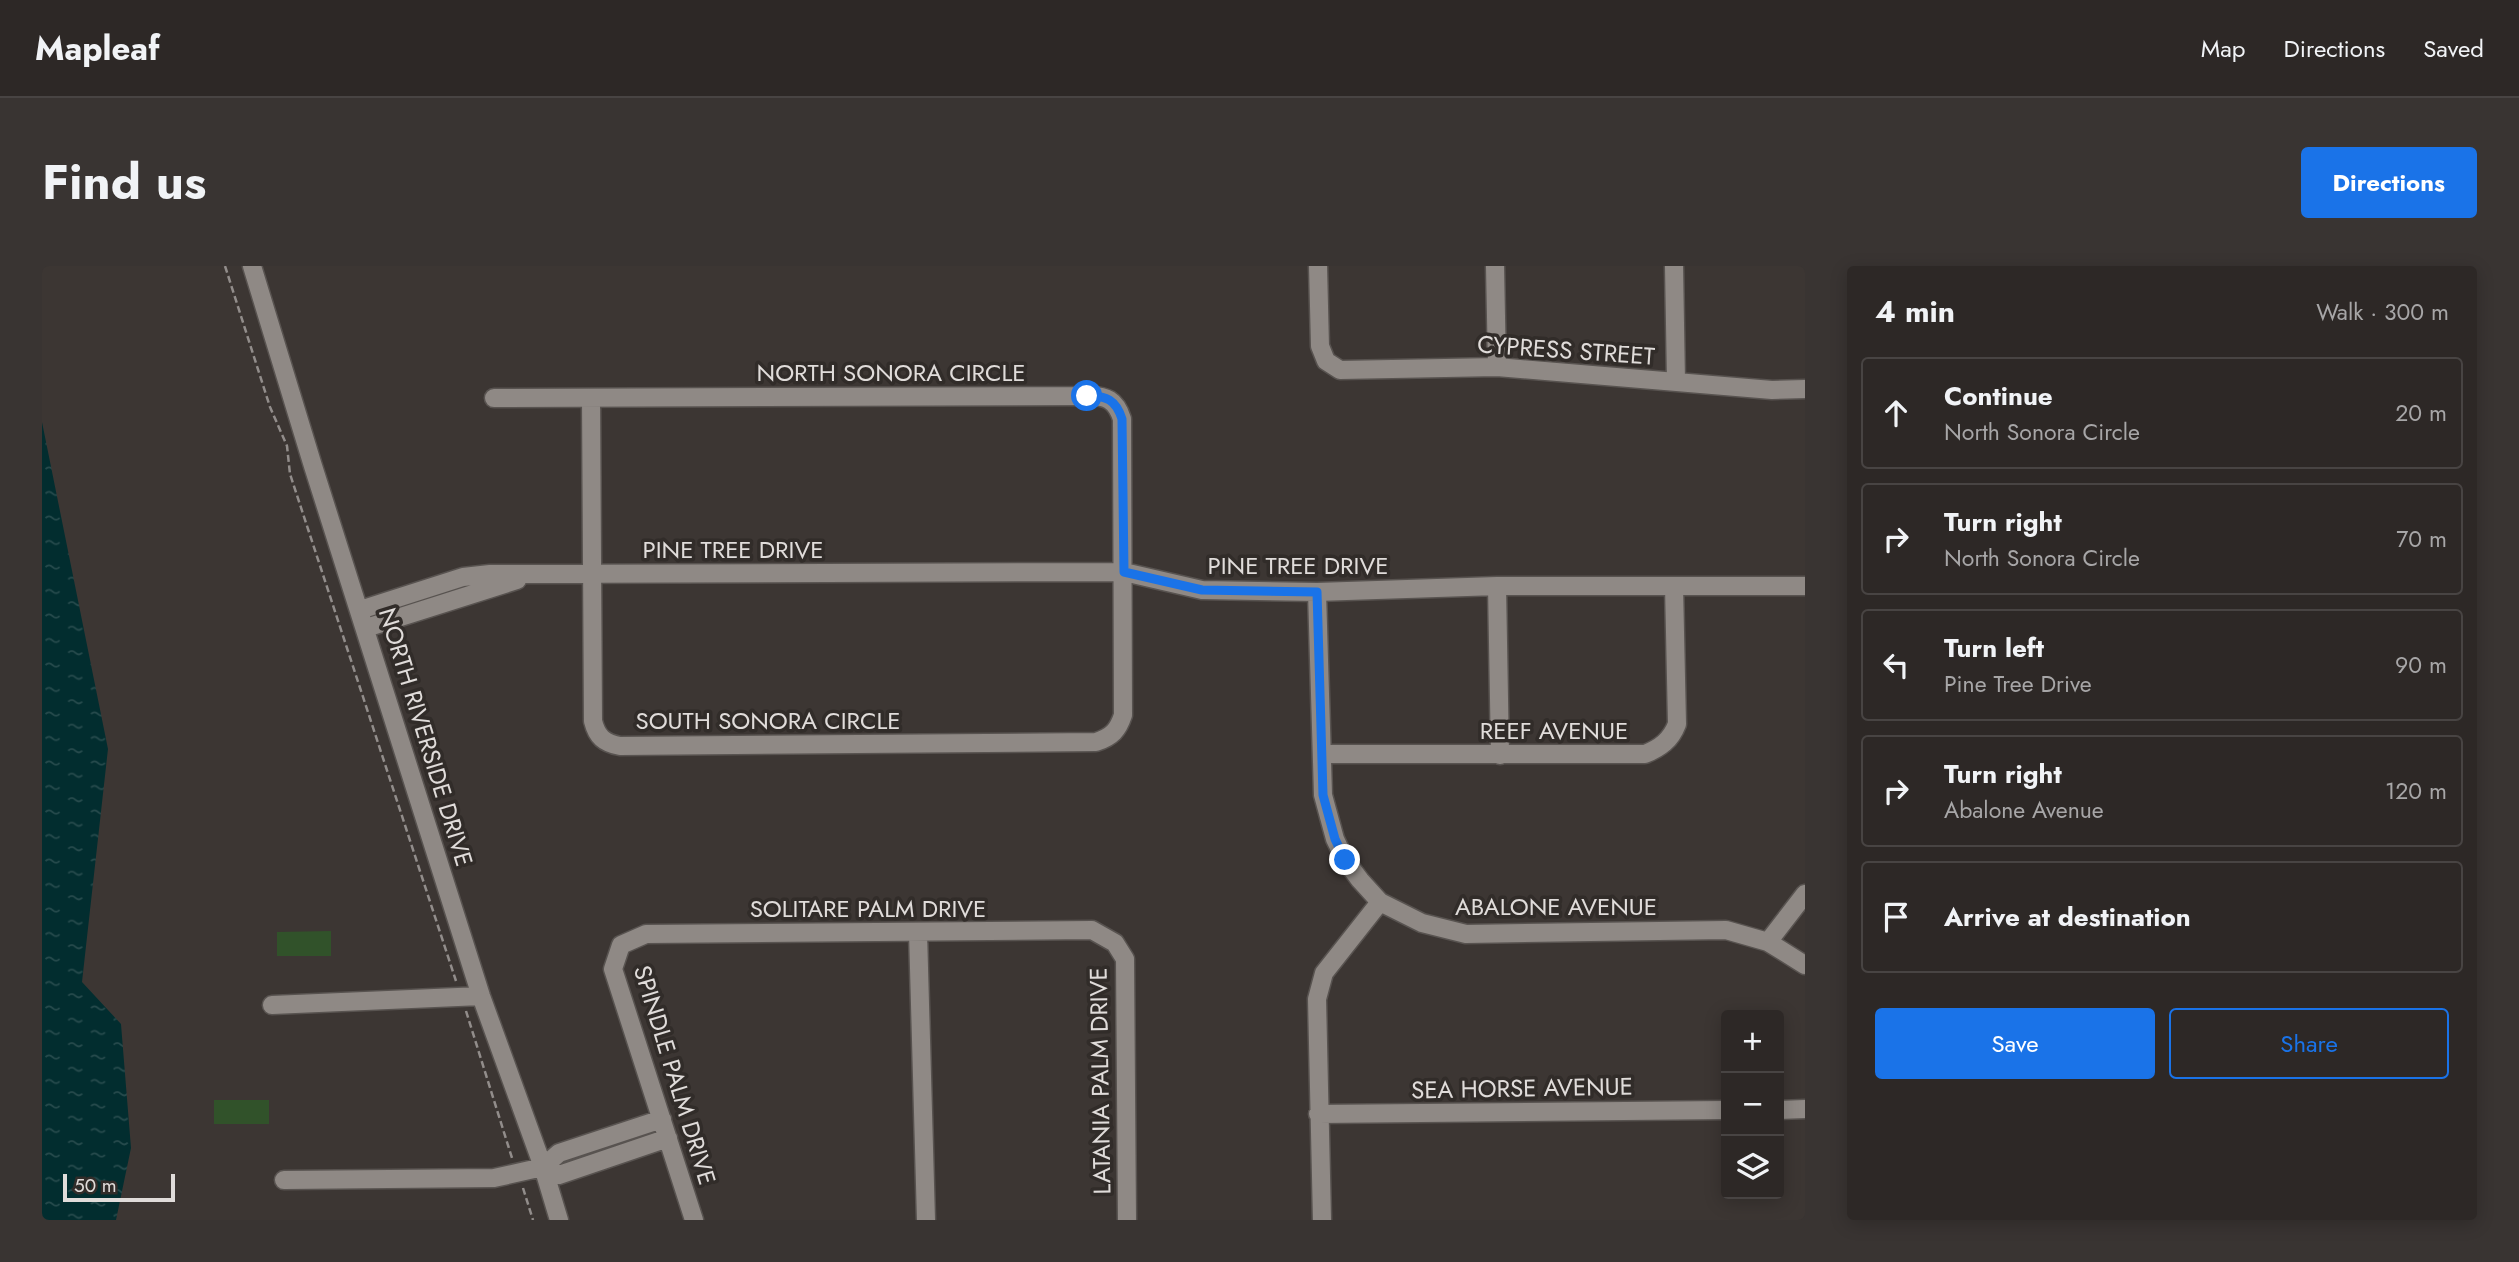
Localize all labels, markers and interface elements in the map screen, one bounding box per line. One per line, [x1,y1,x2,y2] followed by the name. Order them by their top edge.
[35,25,160,72] text: Mapleaf
[2201,31,2246,66] text: Map
[2284,31,2385,66] text: Directions
[2423,31,2484,66] text: Saved
[42,147,206,217] text: Find us
[2301,147,2477,218] button: Directions
[1875,290,1955,333] text: 4 min
[2316,295,2449,329] text: Walk · 300 m
[1476,326,1656,374] street label: CYPRESS STREET
[757,355,1025,390] street label: NORTH SONORA CIRCLE
[1944,377,2053,415] text: Continue
[1071,380,1102,411] route start
[1877,394,1915,432] icon: ahead
[2395,396,2447,430] text: 20 m
[1944,415,2140,449] text: North Sonora Circle
[1944,503,2062,541] text: Turn right
[1877,520,1915,558] icon: right
[2396,522,2447,556] text: 70 m
[643,532,823,567] street label: PINE TREE DRIVE
[1944,541,2140,575] text: North Sonora Circle
[1208,548,1388,583] street label: PINE TREE DRIVE
[370,603,482,871] street label: NORTH RIVERSIDE DRIVE
[1944,629,2044,667] text: Turn left
[1877,646,1915,684] icon: left
[2395,648,2447,682] text: 90 m
[1944,667,2092,701] text: Pine Tree Drive
[635,703,901,738] street label: SOUTH SONORA CIRCLE
[1480,713,1628,748] street label: REEF AVENUE
[1944,755,2062,793] text: Turn right
[1877,772,1915,810] icon: right
[2385,774,2447,808] text: 120 m
[1944,793,2104,827] text: Abalone Avenue
[1329,844,1360,875] route end
[1455,889,1657,924] street label: ABALONE AVENUE
[750,891,986,926] street label: SOLITARE PALM DRIVE
[1877,898,1915,936] icon: arrive
[1944,898,2191,936] text: Arrive at destination
[625,961,725,1189] street label: SPINDLE PALM DRIVE
[1081,967,1119,1195] street label: LATANIA PALM DRIVE
[1875,1008,2155,1079] button: Save
[2169,1008,2449,1079] button: Share
[1721,1010,1784,1199] map controls
[1721,1010,1784,1073] button: +
[1411,1069,1633,1107] street label: SEA HORSE AVENUE
[1721,1073,1784,1136] button: −
[1721,1136,1784,1199] button: layers
[63,1171,175,1203] scale bar
[74,1172,117,1199] text: 50 m

